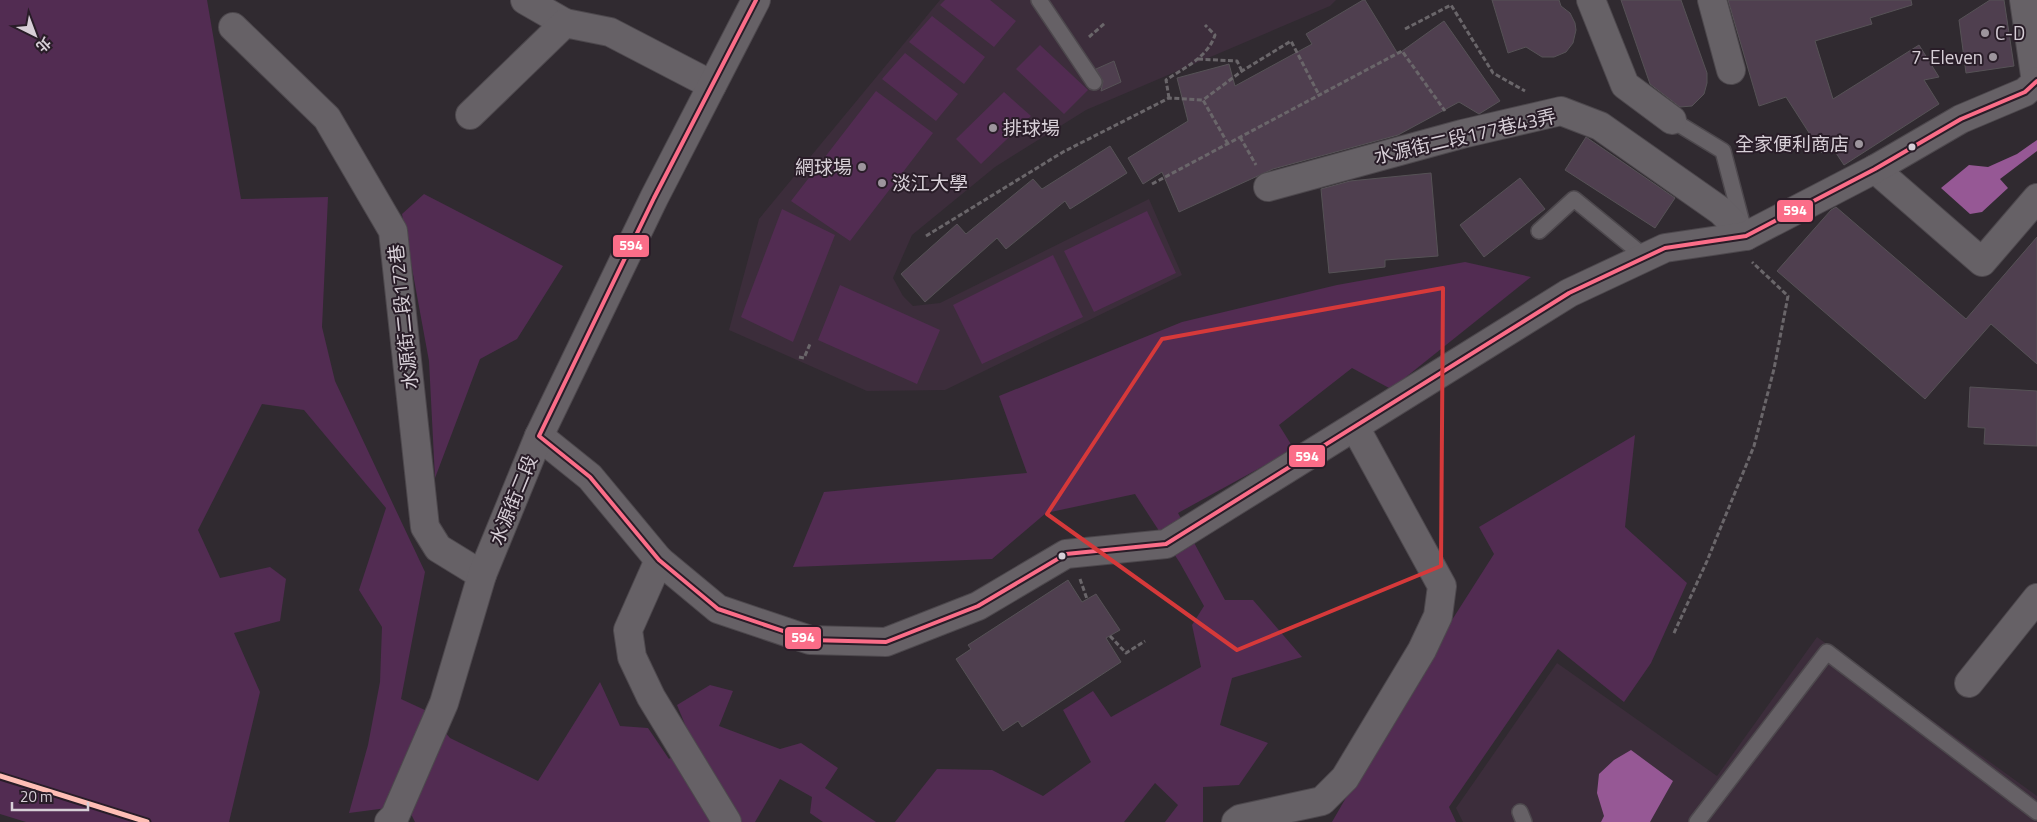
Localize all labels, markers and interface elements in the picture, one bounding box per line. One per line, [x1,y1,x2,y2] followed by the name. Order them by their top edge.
[10,10,60,60] north arrow
[1995,18,2025,47] place label: C-D
[1979,27,1991,39] marker: C-D
[32,33,56,58] text: 北
[1911,42,1983,71] place label: 7-Eleven
[1987,51,1999,63] marker: 7-Eleven
[1371,100,1559,171] street label: 水源街二段177巷43弄
[1003,113,1060,142] place label: 排球場
[987,122,999,134] marker: 排球場
[1735,129,1849,158] place label: 全家便利商店
[1853,138,1865,150] marker: 全家便利商店
[1907,142,1917,152] unlabelled marker
[795,152,852,181] place label: 網球場
[856,161,868,173] marker: 網球場
[892,168,968,197] place label: 淡江大學
[876,177,888,189] marker: 淡江大學
[1776,199,1814,223] line badge: 594
[1783,199,1807,220] text: 594
[612,234,650,258] line badge: 594
[619,234,643,255] text: 594
[380,243,425,391] street label: 水源街二段172巷
[1288,444,1326,468] line badge: 594
[1295,445,1319,466] text: 594
[481,450,544,549] street label: 水源街二段
[1057,551,1067,561] unlabelled marker
[784,626,822,650] line badge: 594
[791,626,815,647] text: 594
[12,780,89,812] scale bar
[20,785,53,808] text: 20 m

